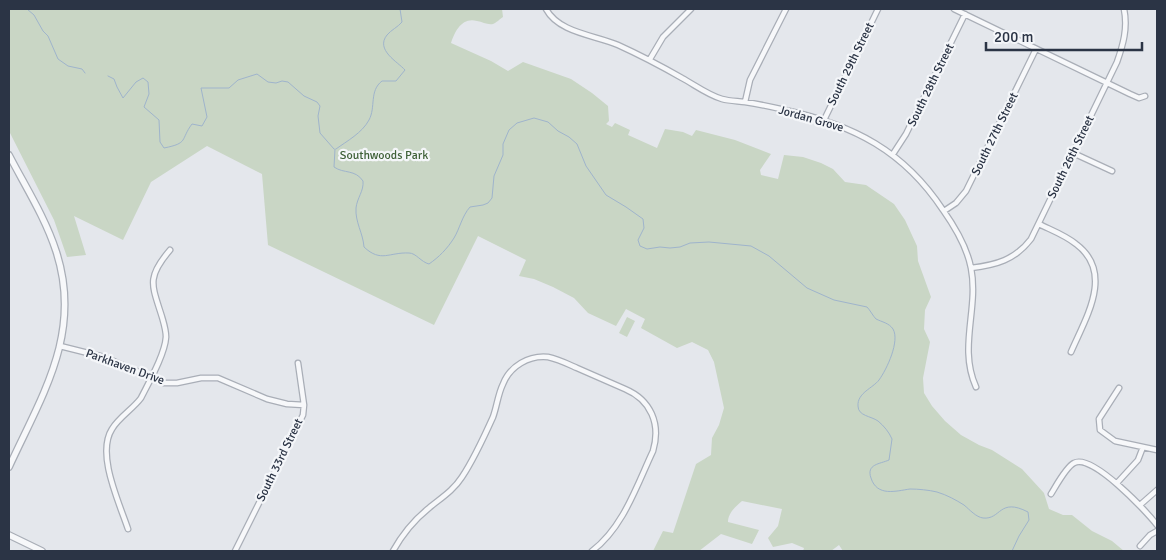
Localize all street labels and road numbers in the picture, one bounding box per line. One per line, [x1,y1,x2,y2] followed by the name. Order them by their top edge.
[824,20,878,108] street label: South 29th Street
[904,41,958,129] street label: South 28th Street
[968,90,1022,178] street label: South 27th Street
[777,103,845,135] street label: Jordan Grove
[1044,113,1098,201] street label: South 26th Street
[84,346,166,388] street label: Parkhaven Drive
[253,416,307,504] street label: South 33rd Street

